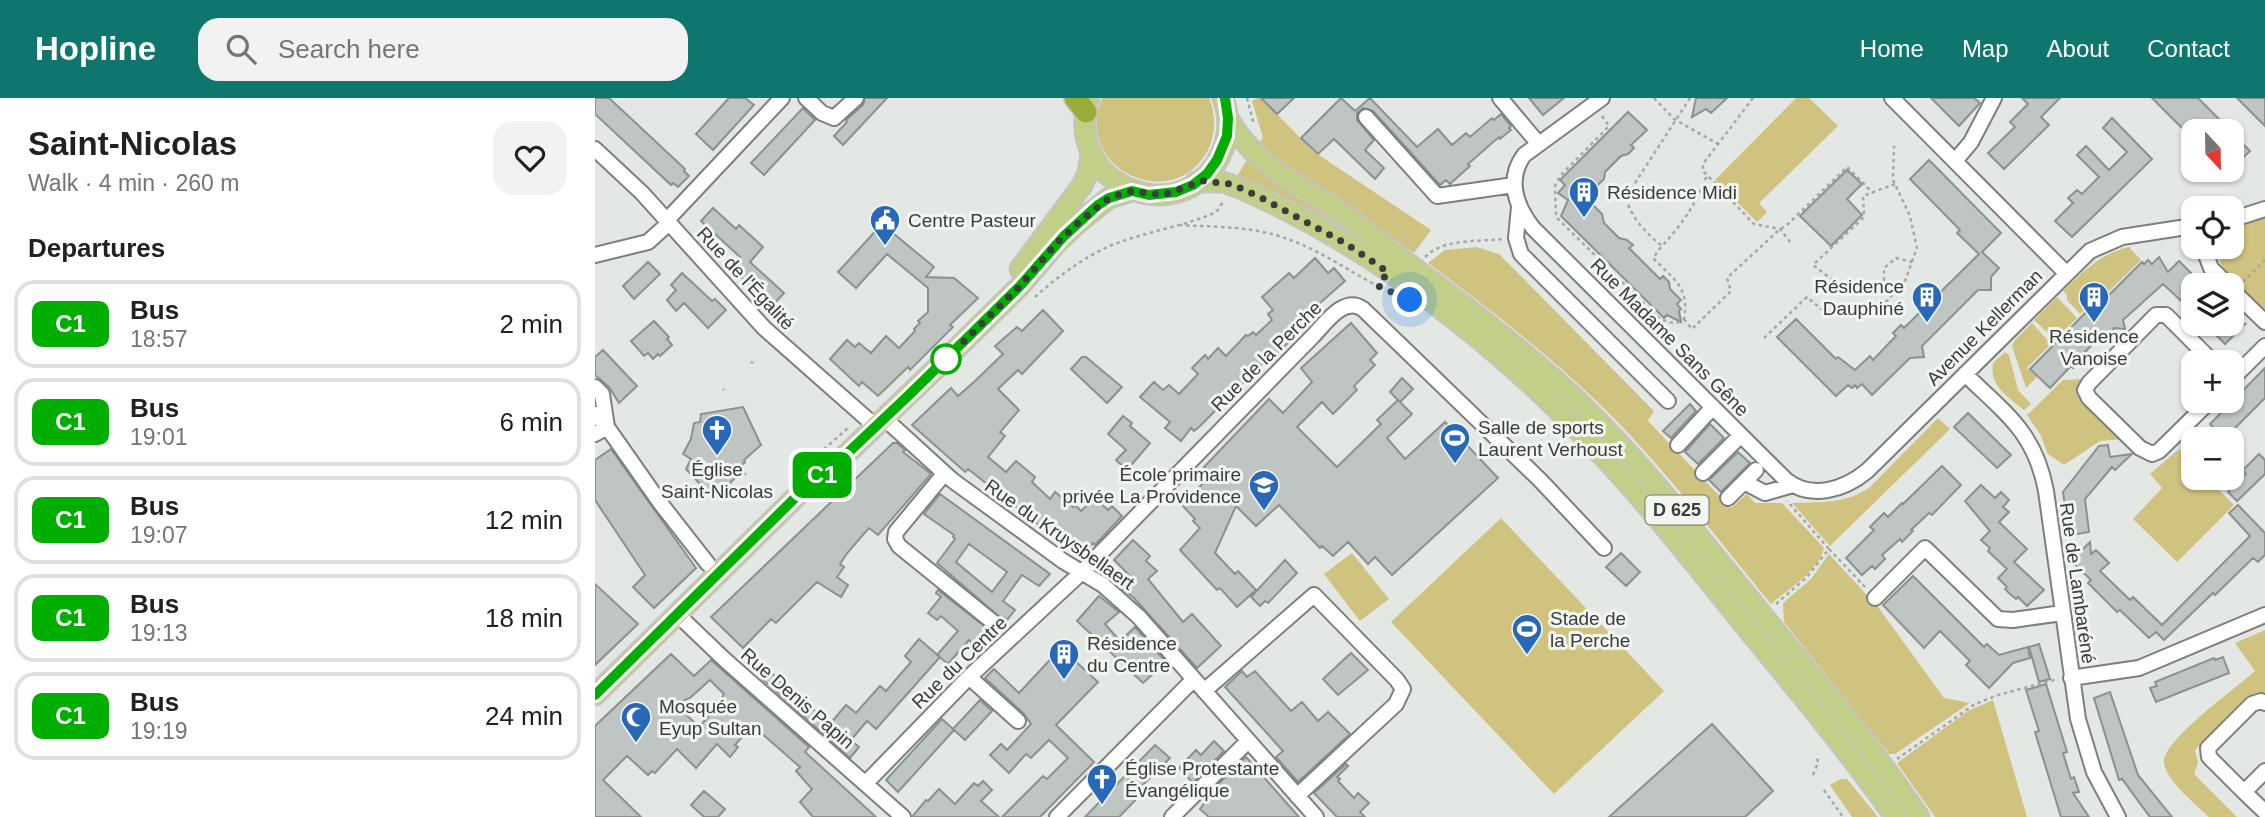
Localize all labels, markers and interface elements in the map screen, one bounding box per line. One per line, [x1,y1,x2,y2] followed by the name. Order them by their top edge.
[198,18,688,81] search box
[35,30,156,67] text: Hopline
[222,30,260,68] icon: search
[278,34,420,64] text: Search here
[1860,35,1924,62] text: Home
[1962,35,2009,62] text: Map
[2047,35,2109,62] text: About
[2147,35,2230,62] text: Contact
[2181,119,2243,182] north arrow
[2181,119,2244,490] map controls
[493,121,567,195] button: heart
[28,125,237,162] text: Saint-Nicolas
[28,170,239,196] text: Walk · 4 min · 260 m
[1567,175,1601,219] building icon: Résidence Midi
[1607,182,1737,203] place label: Résidence Midi
[2181,196,2244,259] button: locate
[868,203,902,247] public building icon: Centre Pasteur
[908,210,1036,231] place label: Centre Pasteur
[693,223,798,334] street label: Rue de l'Égalité
[28,233,165,263] text: Departures
[1586,254,1753,421] street label: Rue Madame Sans Gêne
[1922,265,2047,390] street label: Avenue Kellerman
[2181,273,2244,336] button: layers
[1814,276,1904,319] place label: Résidence Dauphiné
[1910,280,1944,324] building icon: Résidence Dauphiné
[2077,280,2111,324] building icon: Résidence Vanoise
[1392,282,1427,317] your location
[130,295,179,325] text: Bus
[1207,297,1326,416] street label: Rue de la Perche
[499,309,563,339] text: 2 min
[55,310,86,337] text: C1
[130,326,188,352] text: 18:57
[2049,326,2139,369] place label: Résidence Vanoise
[931,344,961,374] unlabelled marker
[2181,350,2244,413] button: +
[130,393,179,423] text: Bus
[499,407,563,437] text: 6 min
[55,408,86,435] text: C1
[700,413,734,457] church icon: Église Saint-Nicolas
[1478,417,1623,460] place label: Salle de sports Laurent Verhoust
[1438,421,1472,465] sports icon: Salle de sports Laurent Verhoust
[130,424,188,450] text: 19:01
[2181,427,2244,490] button: −
[791,452,853,498] line badge: C1
[661,459,773,502] place label: Église Saint-Nicolas
[807,461,837,488] text: C1
[1063,464,1241,507] place label: École primaire privée La Providence
[1247,468,1281,512] school or university icon: École primaire privée La Providence
[981,475,1139,594] street label: Rue du Kruysbellaert
[130,491,179,521] text: Bus
[1645,496,1709,524] road number: D 625
[2056,501,2099,665] street label: Rue de Lambaréné
[485,505,563,535] text: 12 min
[55,506,86,533] text: C1
[130,522,188,548] text: 19:07
[130,589,179,619] text: Bus
[485,603,563,633] text: 18 min
[55,604,86,631] text: C1
[1550,608,1630,651] place label: Stade de la Perche
[908,612,1011,713] street label: Rue du Centre
[1510,612,1544,656] sports icon: Stade de la Perche
[130,620,188,646] text: 19:13
[1087,633,1177,676] place label: Résidence du Centre
[1047,637,1081,681] building icon: Résidence du Centre
[737,644,858,753] street label: Rue Denis Papin
[130,687,179,717] text: Bus
[659,696,761,739] place label: Mosquée Eyup Sultan
[619,700,653,744] mosque icon: Mosquée Eyup Sultan
[485,701,563,731] text: 24 min
[55,702,86,729] text: C1
[130,718,188,744] text: 19:19
[1125,758,1279,801] place label: Église Protestante Évangélique
[1085,762,1119,806] church icon: Église Protestante Évangélique

